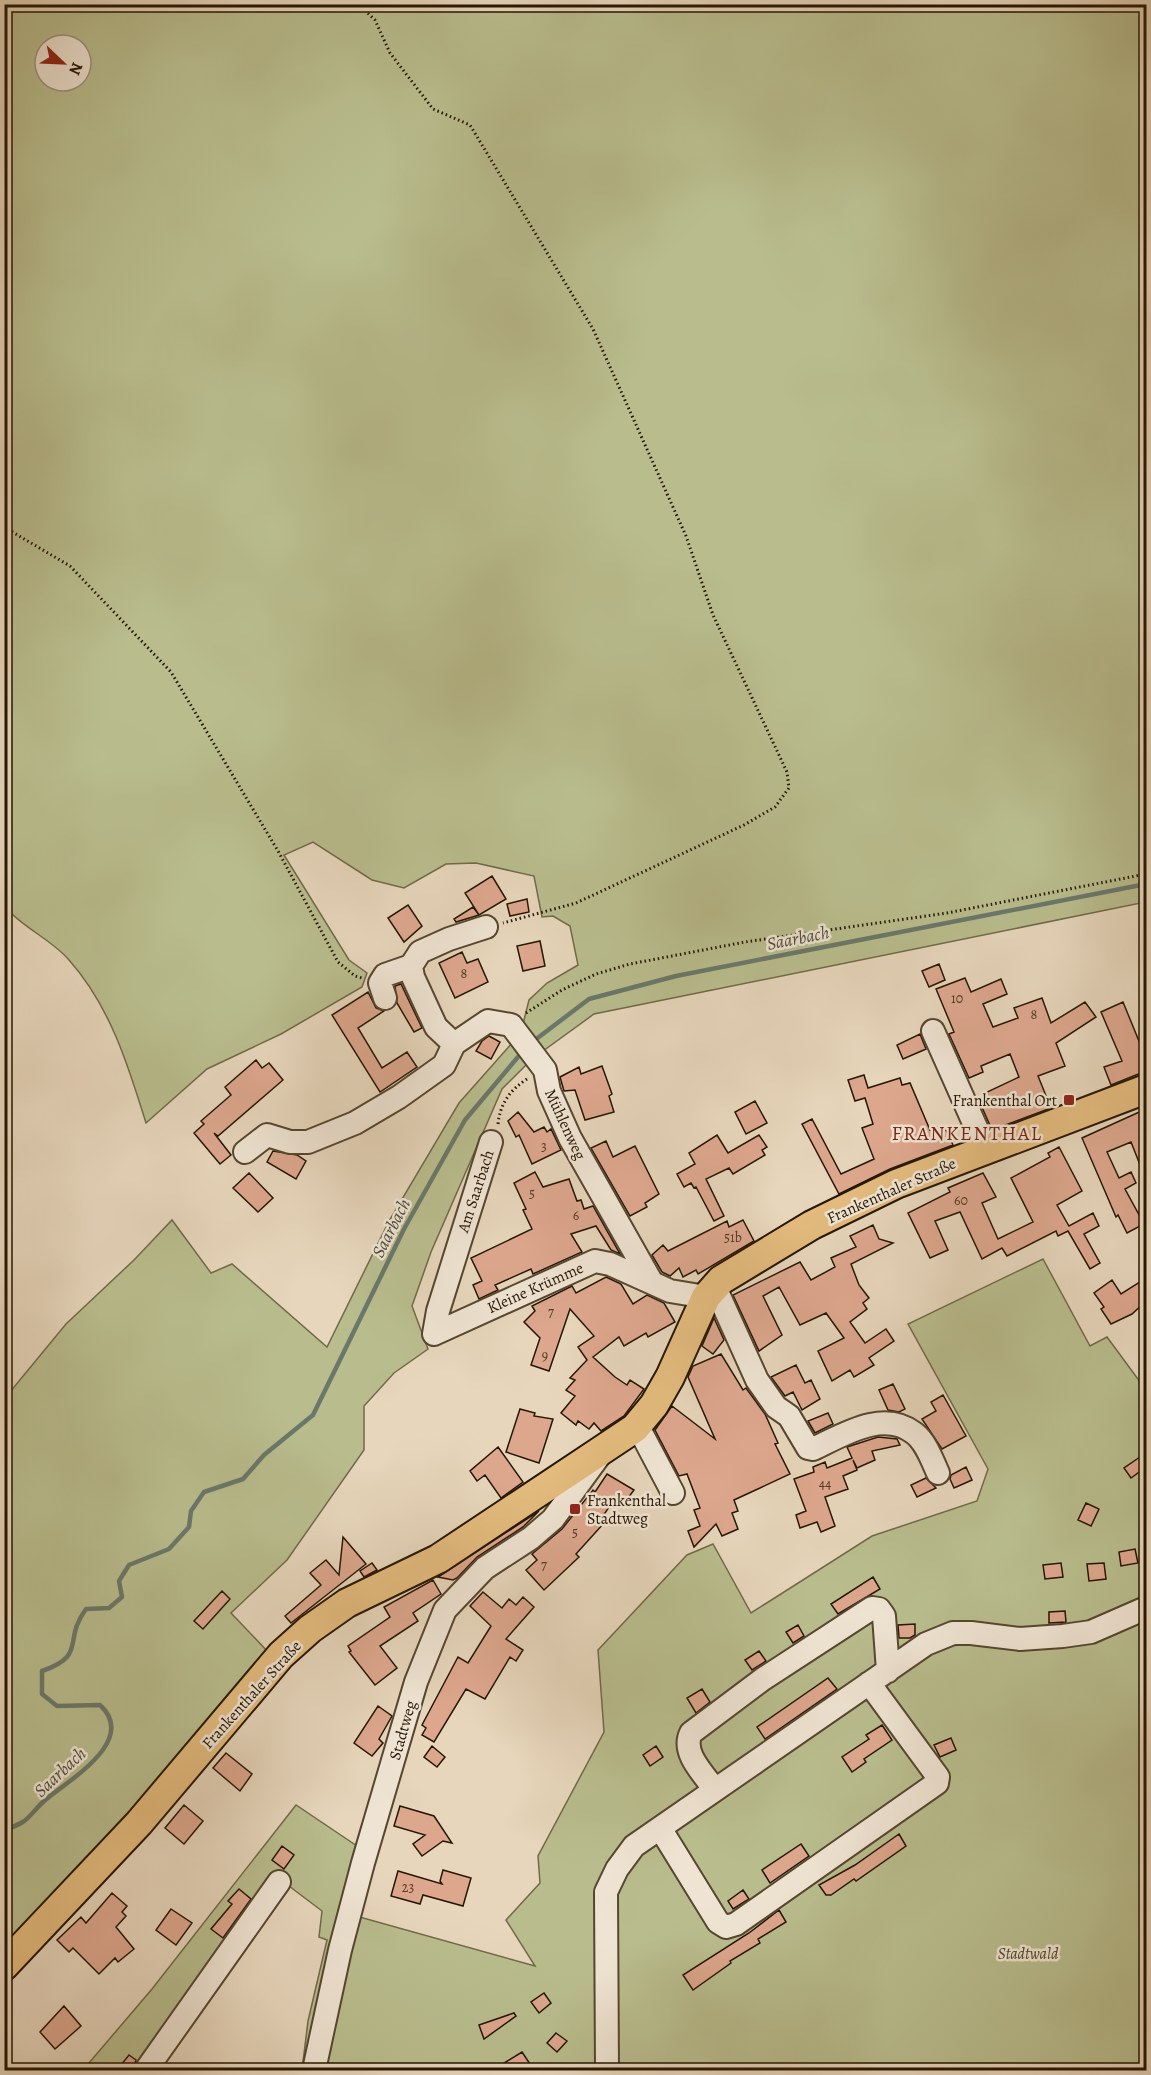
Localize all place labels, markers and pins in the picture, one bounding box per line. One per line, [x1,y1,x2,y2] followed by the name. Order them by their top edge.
[953,1090,1057,1112] place label: Frankenthal Ort
[1062,1093,1076,1107] marker: Frankenthal Ort
[587,1490,666,1530] place label: Frankenthal Stadtweg
[568,1502,582,1516] marker: Frankenthal Stadtweg

